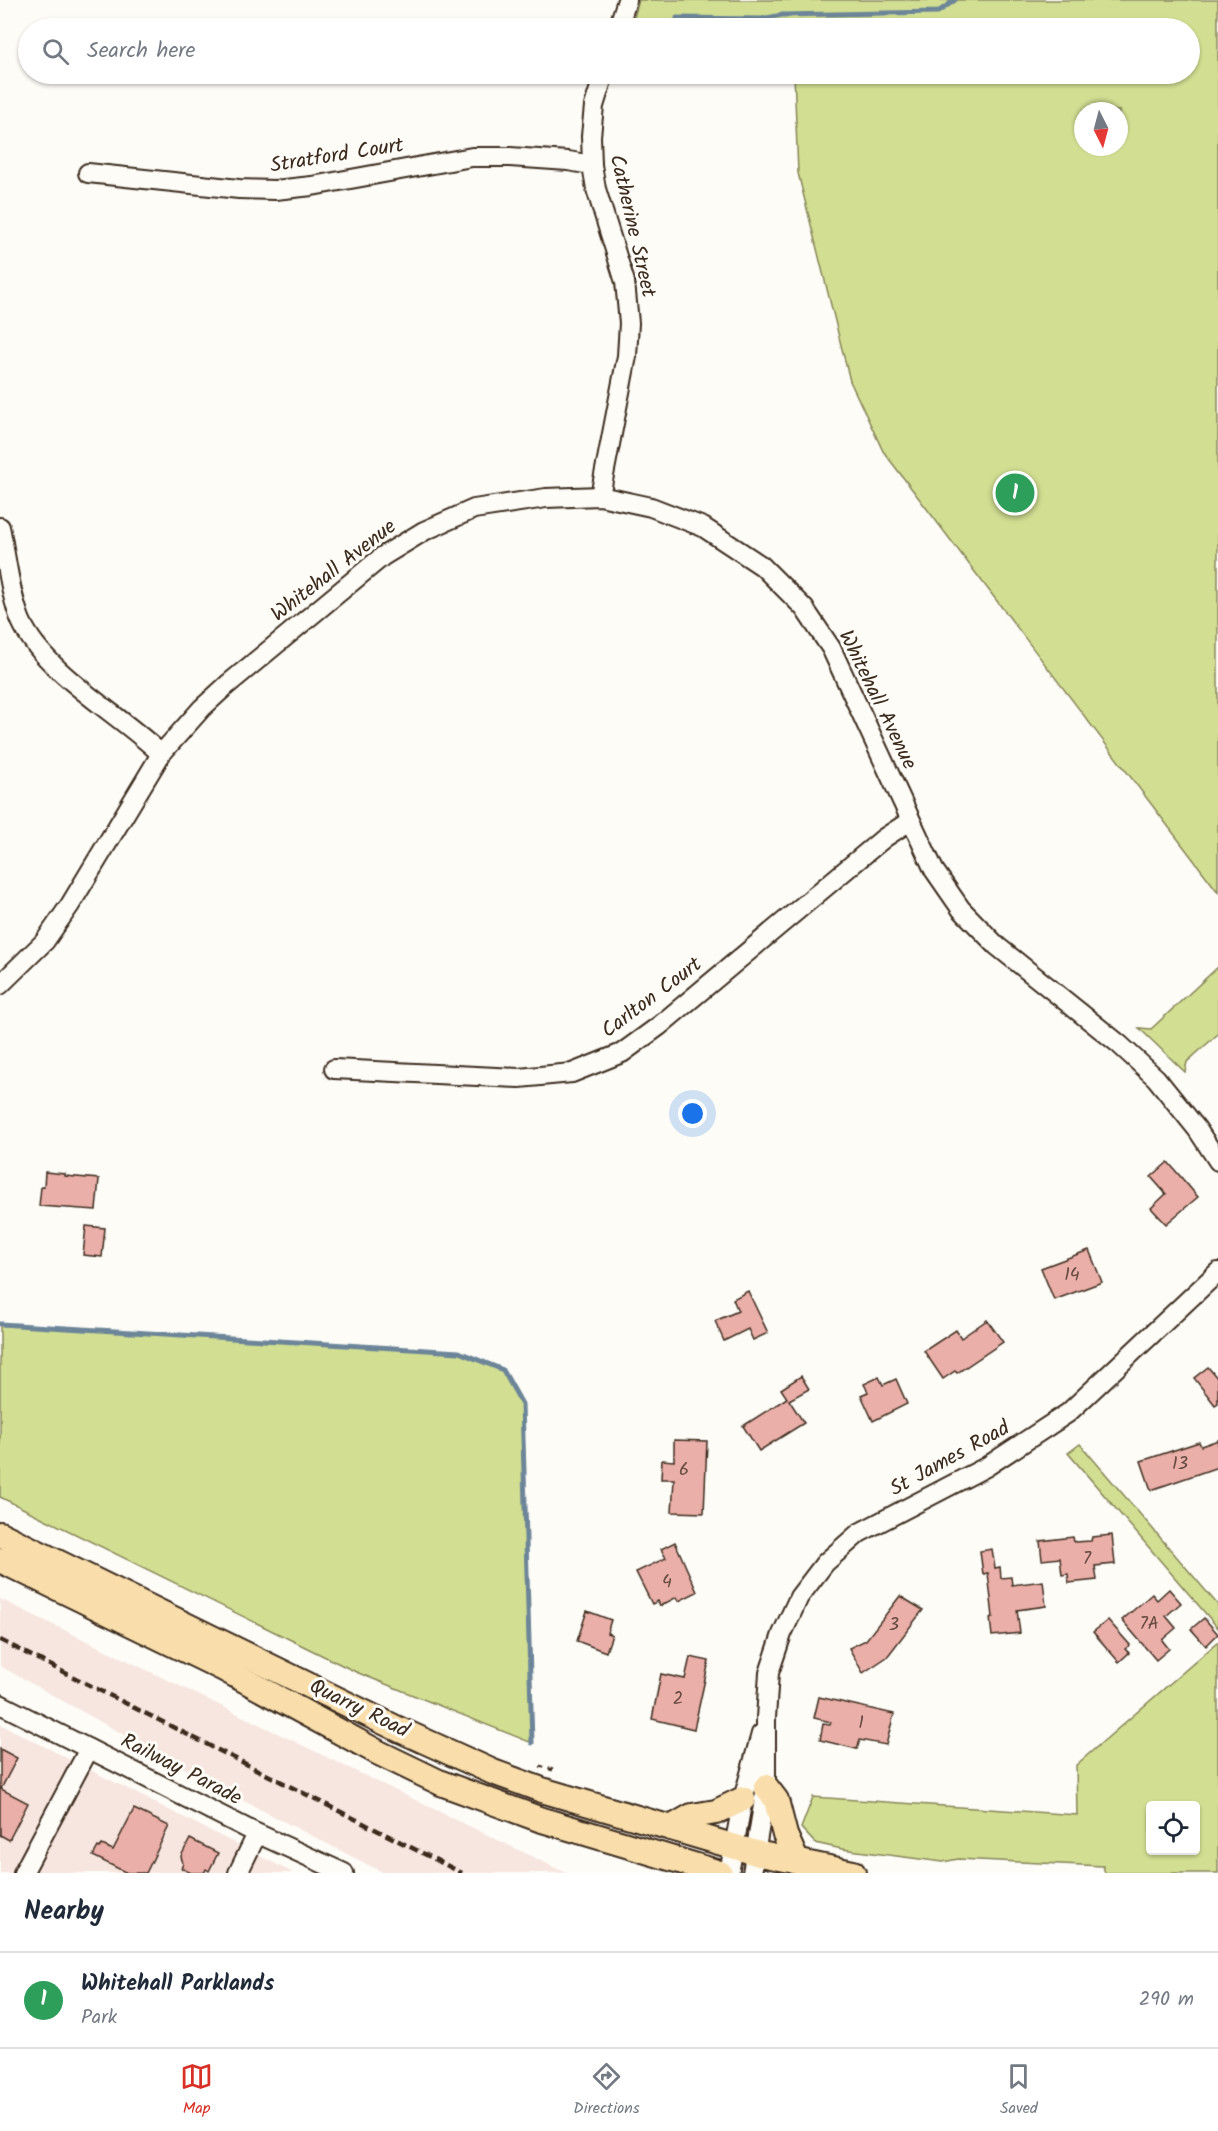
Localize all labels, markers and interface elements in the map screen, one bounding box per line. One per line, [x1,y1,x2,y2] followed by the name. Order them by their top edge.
[18,18,1200,84] search box
[87,34,195,69] text: Search here
[39,35,72,68] icon: search
[1074,102,1128,156] north arrow
[268,129,407,183] street label: Stratford Court
[600,151,665,301] street label: Catherine Street
[996,470,1034,516] pin: 1
[264,511,404,631] street label: Whitehall Avenue
[829,625,925,776] street label: Whitehall Avenue
[595,948,710,1047] street label: Carlton Court
[678,1099,707,1128] your location
[1064,1261,1080,1290] house number: 14
[884,1412,1017,1506] street label: St James Road
[1172,1450,1188,1479] house number: 13
[679,1456,689,1485] house number: 6
[1083,1545,1092,1574] house number: 7
[662,1568,672,1597] house number: 4
[1139,1610,1159,1639] house number: 7A
[889,1611,899,1640] house number: 3
[303,1671,415,1748] street label: Quarry Road
[673,1685,683,1714] house number: 2
[858,1709,864,1738] house number: 1
[114,1725,248,1815] street label: Railway Parade
[1146,1801,1200,1855] map controls
[1146,1801,1200,1855] button: locate
[24,1891,104,1933] text: Nearby
[81,1967,274,2002] text: Whitehall Parklands
[40,1984,47,2016] text: 1
[1139,1984,1194,2016] text: 290 m
[81,2002,117,2034] text: Park
[180,2060,213,2121] tab: Map
[573,2060,640,2121] tab: Directions
[1000,2060,1038,2121] tab: Saved

